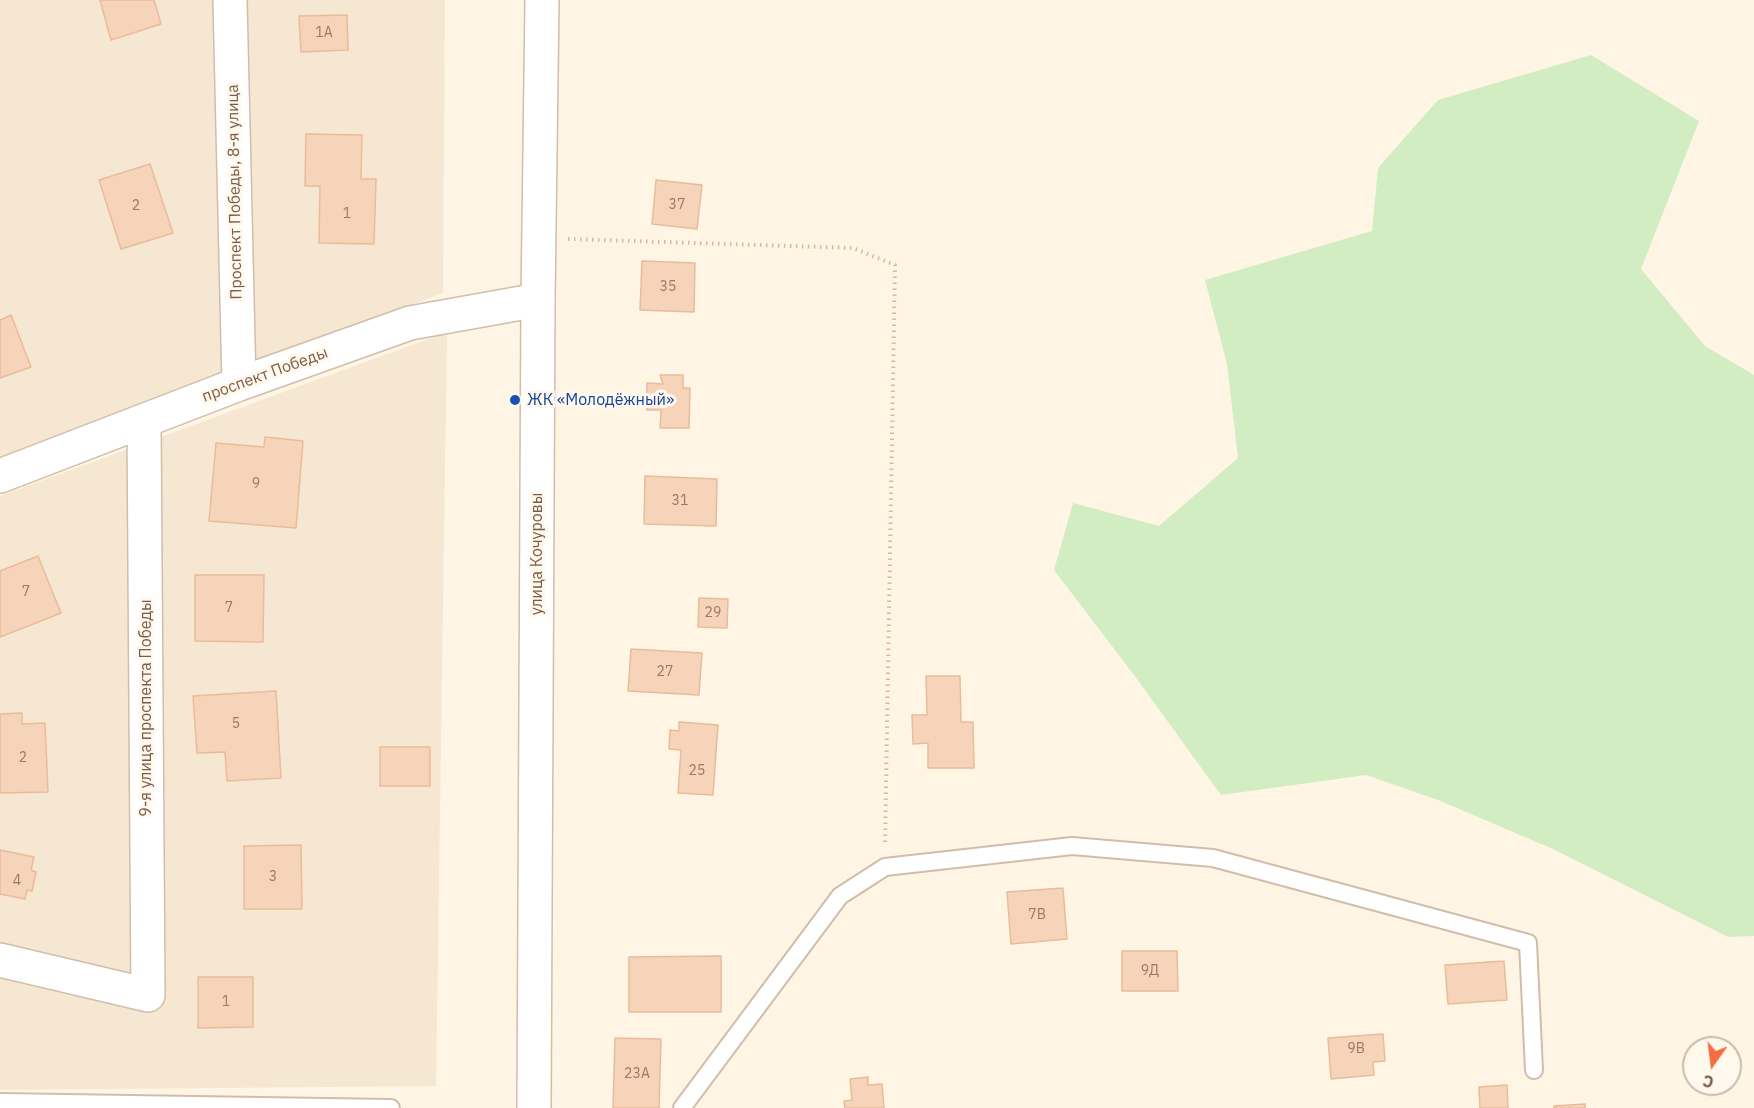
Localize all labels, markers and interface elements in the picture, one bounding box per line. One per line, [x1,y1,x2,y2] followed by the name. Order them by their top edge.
[315,25,333,41] house number: 1А
[224,84,246,300] street label: Проспект Победы, 8-я улица
[669,197,685,213] house number: 37
[132,198,140,214] house number: 2
[343,206,351,222] house number: 1
[660,279,676,295] house number: 35
[199,343,331,407] street label: проспект Победы
[527,390,674,410] place label: ЖК «Молодёжный»
[508,393,522,407] marker: ЖК «Молодёжный»
[252,476,260,492] house number: 9
[527,493,547,615] street label: улица Кочуровы
[672,493,688,509] house number: 31
[22,584,30,600] house number: 7
[136,599,156,817] street label: 9-я улица проспекта Победы
[225,600,233,616] house number: 7
[705,605,721,621] house number: 29
[657,664,673,680] house number: 27
[232,716,240,732] house number: 5
[19,750,27,766] house number: 2
[689,763,705,779] house number: 25
[269,869,277,885] house number: 3
[13,873,21,889] house number: 4
[1028,907,1046,923] house number: 7В
[1141,963,1159,979] house number: 9Д
[222,994,230,1010] house number: 1
[1682,1036,1742,1096] north arrow
[1347,1041,1365,1057] house number: 9В
[624,1066,650,1082] house number: 23А
[1701,1071,1716,1092] text: С

